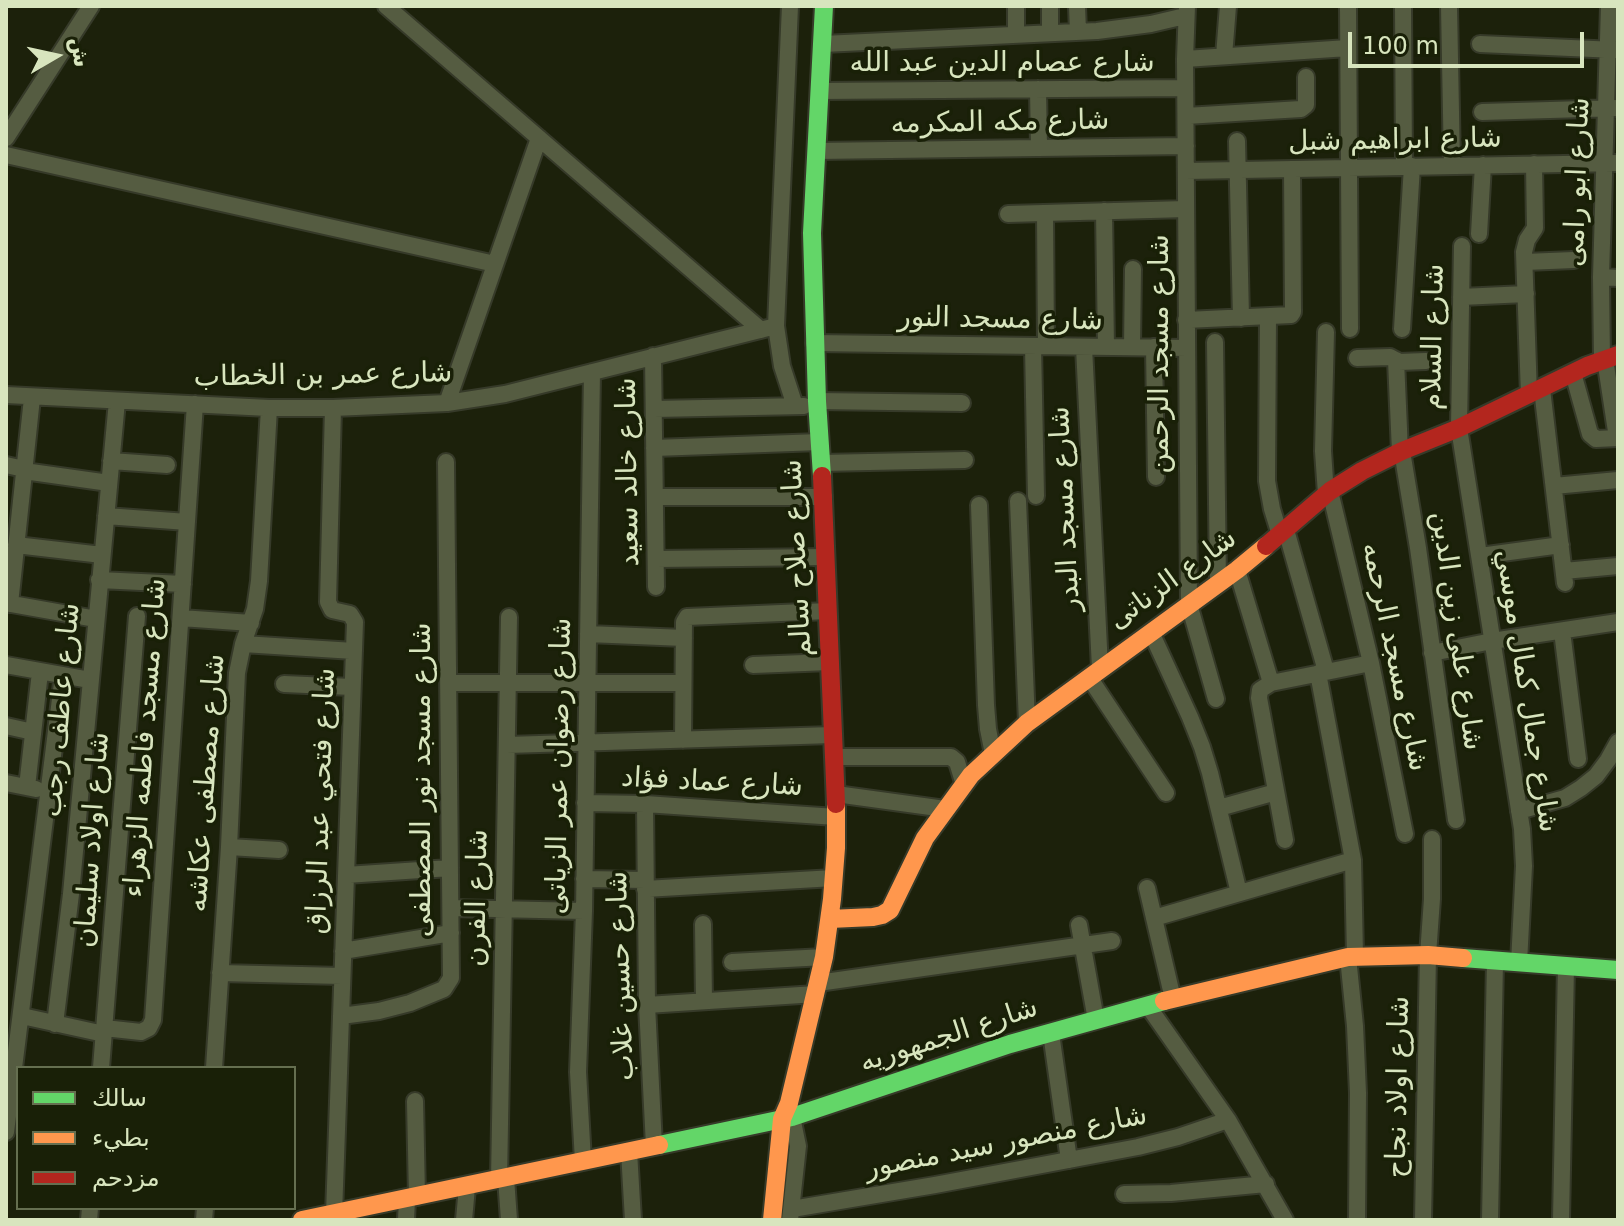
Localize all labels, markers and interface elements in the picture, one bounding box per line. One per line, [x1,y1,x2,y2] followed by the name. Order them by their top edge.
[16,16,96,96] north arrow
[1352,16,1588,66] scale bar
[1362,32,1439,60] text: 100 m
[65,35,95,69] text: ش
[849,47,1155,81] street label: شارع عصام الدين عبد الله
[1558,97,1598,267] street label: شارع ابو رامى
[890,104,1110,142] street label: شارع مكه المكرمه
[1288,122,1502,160] street label: شارع ابراهيم شبل
[1144,234,1178,474] street label: شارع مسجد الرحمن
[1416,263,1452,411] street label: شارع السلام
[897,301,1103,339] street label: شارع مسجد النور
[193,357,453,395] street label: شارع عمر بن الخطاب
[611,377,647,567] street label: شارع خالد سعيد
[1044,405,1088,613] street label: شارع مسجد البدر
[776,458,820,658] street label: شارع صلاح سالم
[1423,509,1489,753] street label: شارع على زين الدين
[1102,522,1244,638] street label: شارع الزناتى
[1353,540,1435,774] street label: شارع مسجد الرحمه
[1487,547,1565,835] street label: شارع جمال كمال موسي
[118,577,174,899] street label: شارع مسجد فاطمه الزهراء
[36,602,88,818] street label: شارع عاطف رجب
[541,617,579,915] street label: شارع رضوان عمر الزياتى
[406,623,440,937] street label: شارع مسجد نور المصطفى
[181,653,233,913] street label: شارع مصطفى عكاشه
[301,667,343,935] street label: شارع فتحي عبد الرزاق
[69,731,117,949] street label: شارع اولاد سليمان
[620,761,804,805] street label: شارع عماد فؤاد
[460,829,496,967] street label: شارع الفرن
[602,871,642,1081] street label: شارع حسين غلاب
[856,991,1042,1081] street label: شارع الجمهوريه
[1381,996,1417,1178] street label: شارع اولاد نجاح
[16,1066,296,1210] legend
[92,1084,147,1112] text: سالك
[862,1099,1150,1187] street label: شارع منصور سيد منصور
[92,1124,150,1152] text: بطيء
[92,1164,160,1192] text: مزدحم

